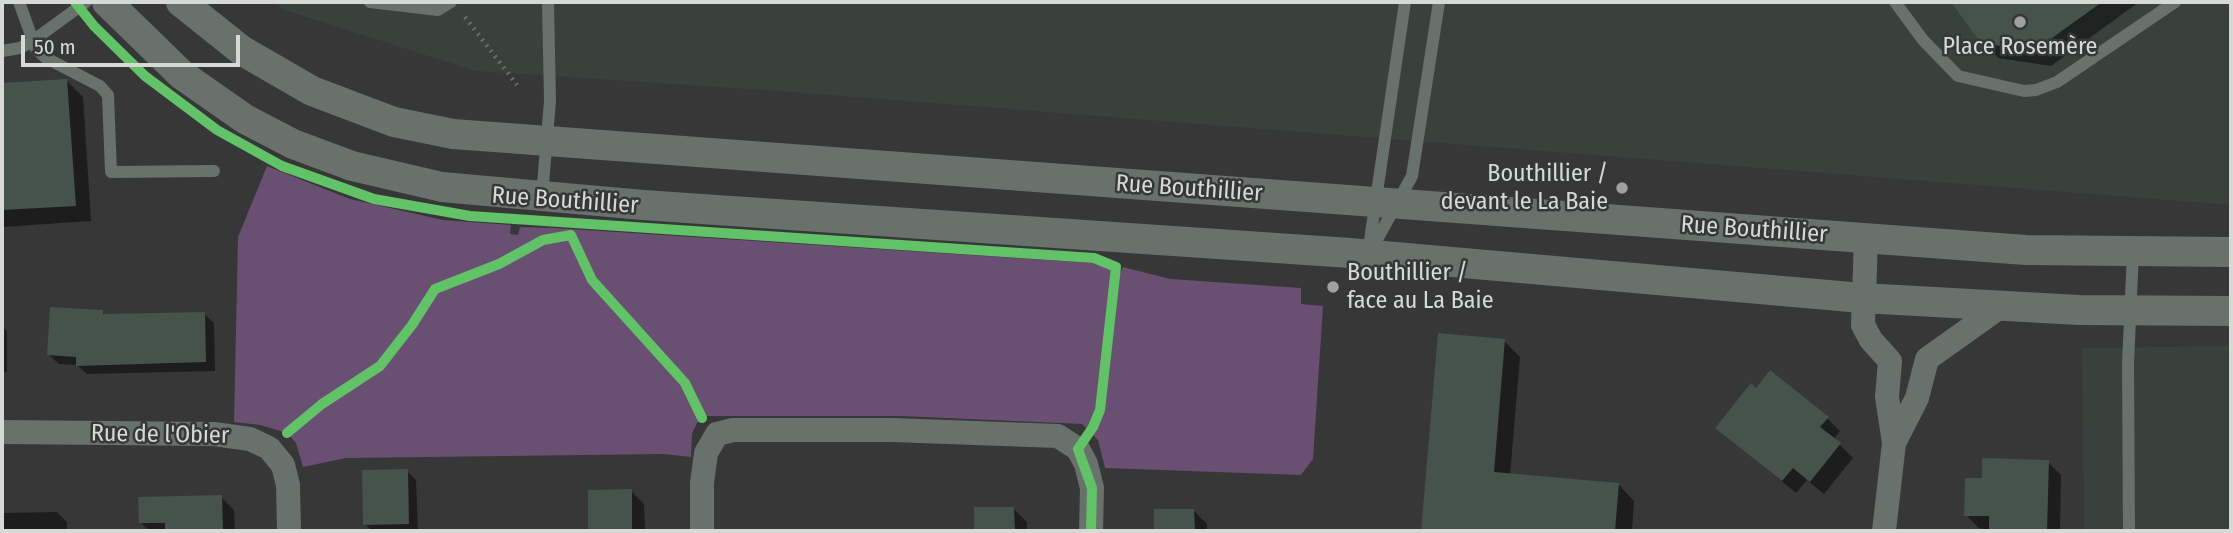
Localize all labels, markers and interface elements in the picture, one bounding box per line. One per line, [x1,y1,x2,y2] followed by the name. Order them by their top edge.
[2012,14,2028,30] marker: Place Rosemère
[24,21,243,65] scale bar
[1943,33,2097,61] place label: Place Rosemère
[34,34,76,60] text: 50 m
[1441,160,1608,216] place label: Bouthillier / devant le La Baie
[1115,170,1263,208] street label: Rue Bouthillier
[1614,180,1630,196] marker: Bouthillier / devant le La Baie
[491,182,639,220] street label: Rue Bouthillier
[1680,211,1828,249] street label: Rue Bouthillier
[1347,259,1494,315] place label: Bouthillier / face au La Baie
[1325,279,1341,295] marker: Bouthillier / face au La Baie
[91,419,229,451] street label: Rue de l'Obier

